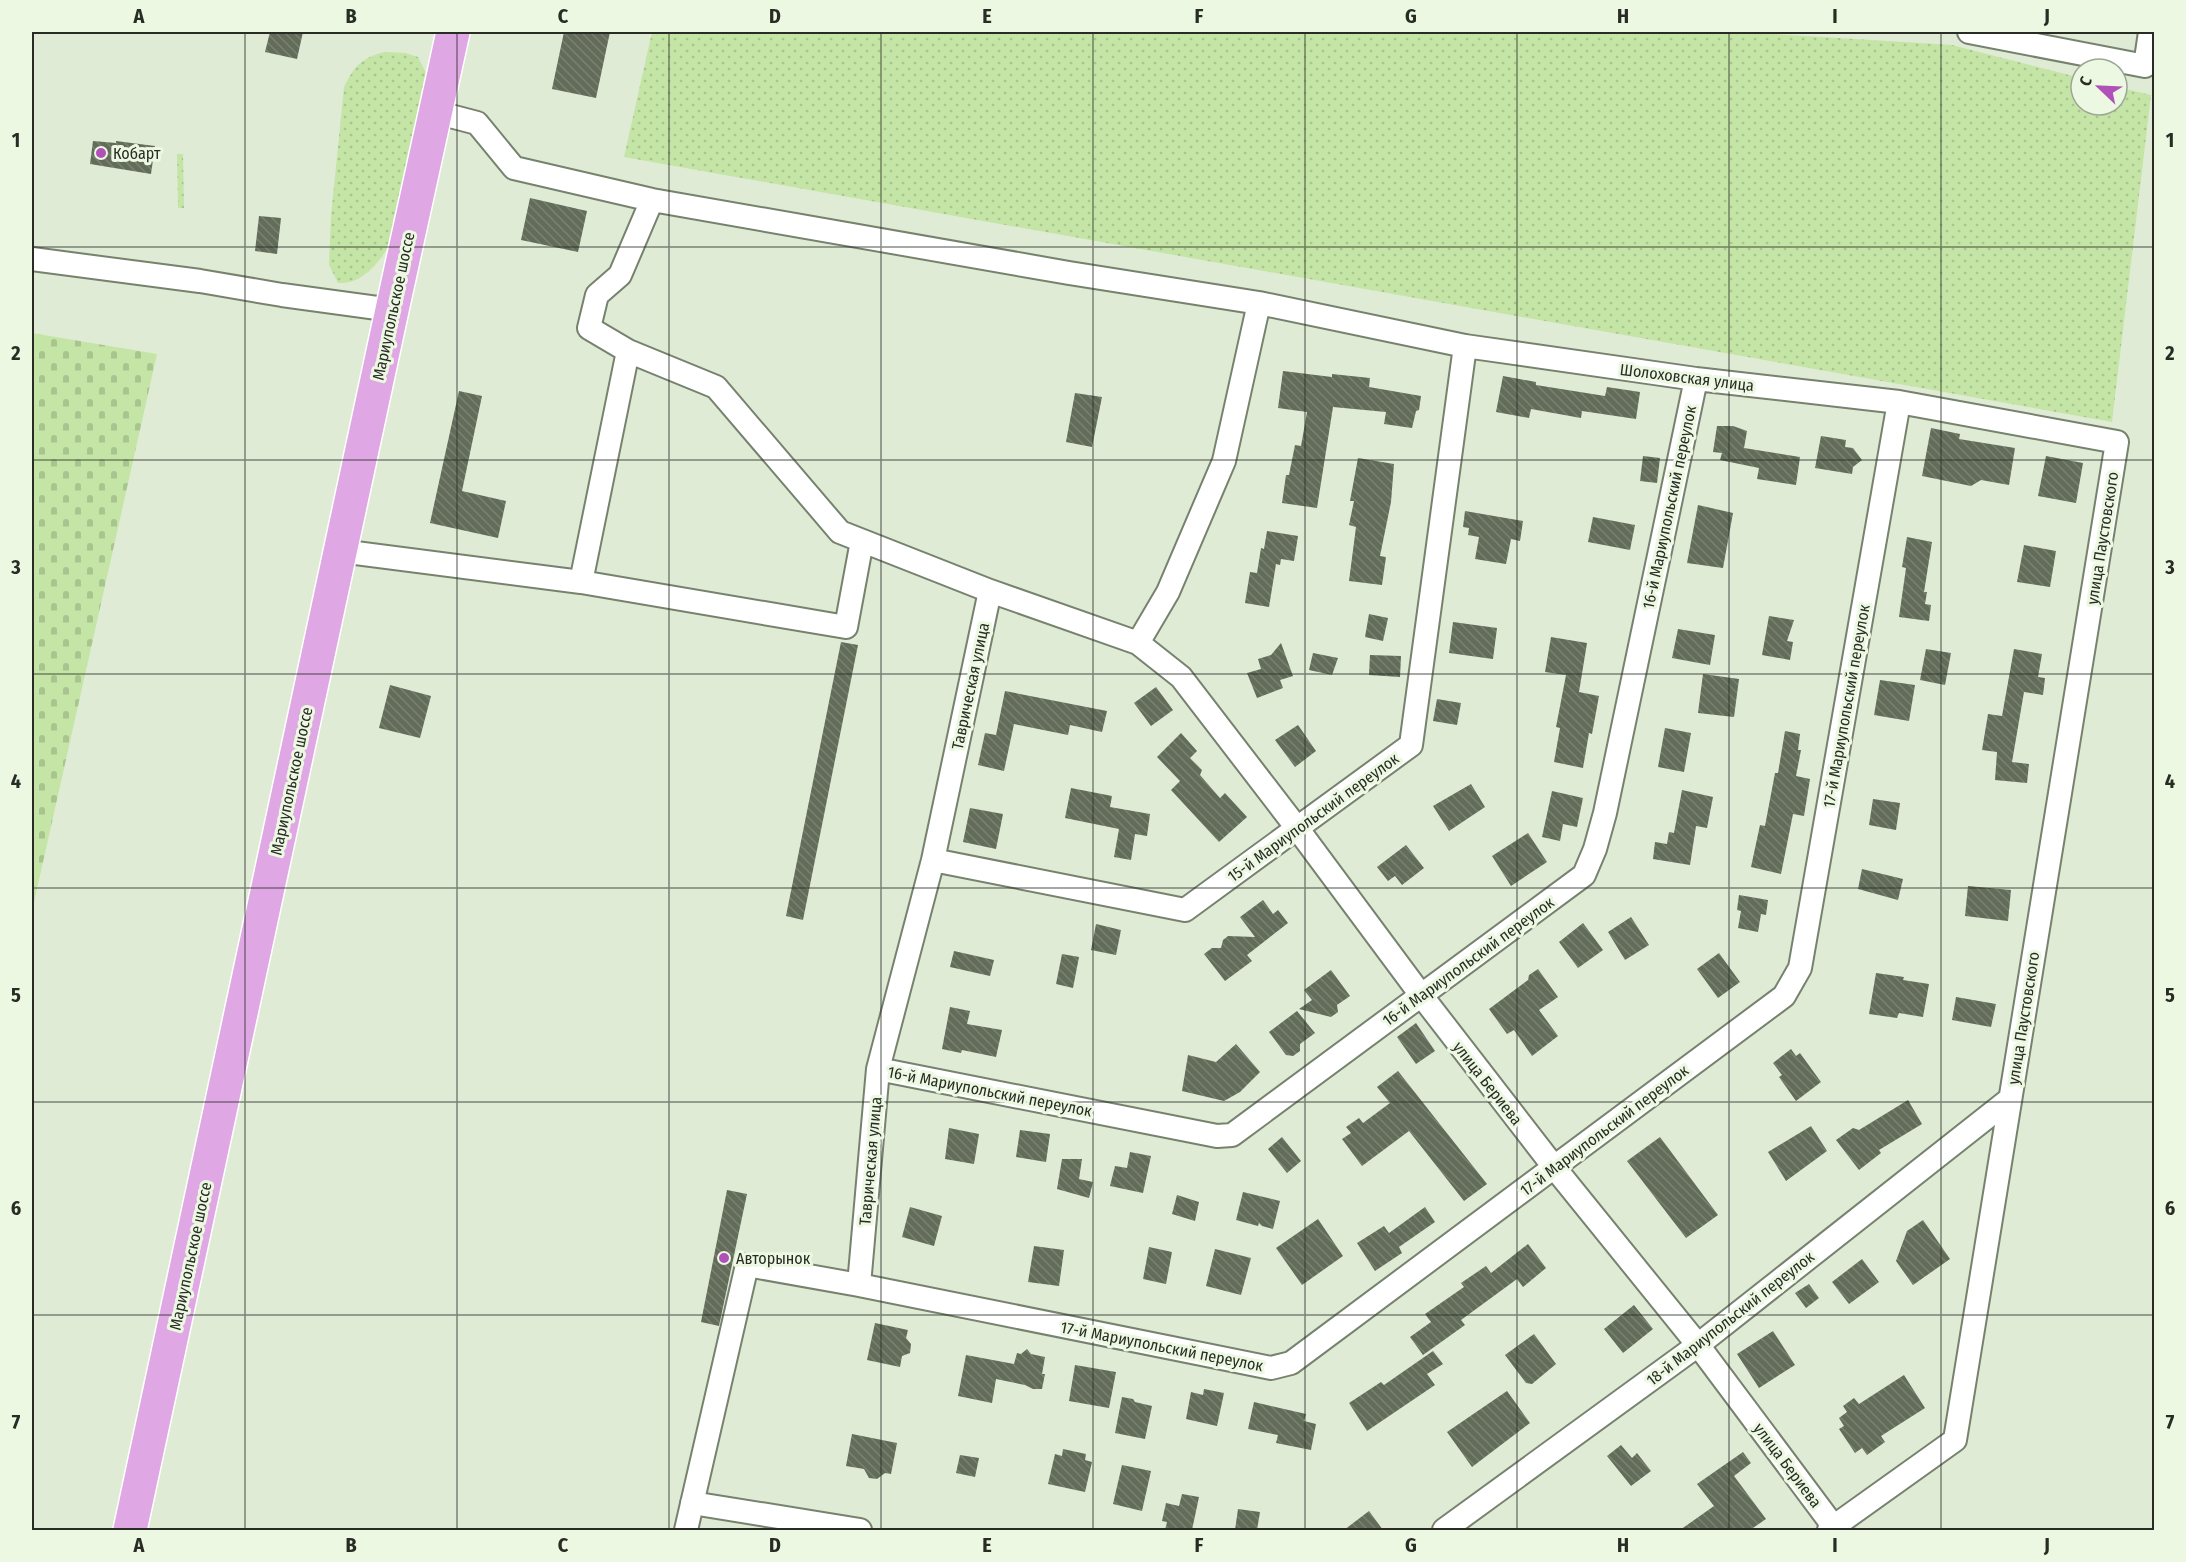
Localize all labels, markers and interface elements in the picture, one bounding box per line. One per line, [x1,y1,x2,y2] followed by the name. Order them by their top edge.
[133,4,146,28] text: A
[345,4,357,28] text: B
[558,4,569,28] text: C
[769,4,781,28] text: D
[982,4,992,28] text: E
[1195,4,1204,28] text: F
[1405,4,1417,28] text: G
[1617,4,1629,28] text: H
[1832,4,1838,28] text: I
[2043,4,2050,28] text: J
[2069,57,2129,117] north arrow
[2075,73,2096,89] text: С
[12,128,20,152] text: 1
[2166,128,2174,152] text: 1
[113,144,161,163] place label: Кобарт
[94,146,108,160] marker: Кобарт
[369,230,418,382] street label: Мариупольское шоссе
[10,341,21,365] text: 2
[2164,341,2175,365] text: 2
[1619,360,1755,395] street label: Шолоховская улица
[1639,403,1700,611] street label: 16-й Мариупольский переулок
[2083,470,2122,606] street label: улица Паустовского
[10,555,21,579] text: 3
[2164,555,2175,579] text: 3
[1819,603,1874,809] street label: 17-й Мариупольский переулок
[948,621,993,751] street label: Таврическая улица
[267,705,316,857] street label: Мариупольское шоссе
[1224,749,1403,886] street label: 15-й Мариупольский переулок
[11,769,21,793] text: 4
[2165,769,2175,793] text: 4
[1379,892,1558,1030] street label: 16-й Мариупольский переулок
[2004,950,2043,1086] street label: улица Паустовского
[11,983,21,1007] text: 5
[2165,983,2175,1007] text: 5
[1449,1038,1526,1129] street label: улица Бериева
[1516,1061,1693,1200] street label: 17-й Мариупольский переулок
[886,1062,1094,1121] street label: 16-й Мариупольский переулок
[855,1096,886,1226] street label: Таврическая улица
[166,1180,215,1332] street label: Мариупольское шоссе
[11,1196,21,1220] text: 6
[2165,1196,2175,1220] text: 6
[1643,1247,1818,1390] street label: 18-й Мариупольский переулок
[736,1249,811,1268] place label: Авторынок
[717,1251,731,1265] marker: Авторынок
[1059,1318,1265,1376] street label: 17-й Мариупольский переулок
[12,1410,21,1434] text: 7
[2166,1410,2175,1434] text: 7
[1750,1419,1826,1511] street label: улица Бериева
[133,1533,146,1557] text: A
[345,1533,357,1557] text: B
[558,1533,569,1557] text: C
[769,1533,781,1557] text: D
[982,1533,992,1557] text: E
[1195,1533,1204,1557] text: F
[1405,1533,1417,1557] text: G
[1617,1533,1629,1557] text: H
[1832,1533,1838,1557] text: I
[2043,1533,2050,1557] text: J

